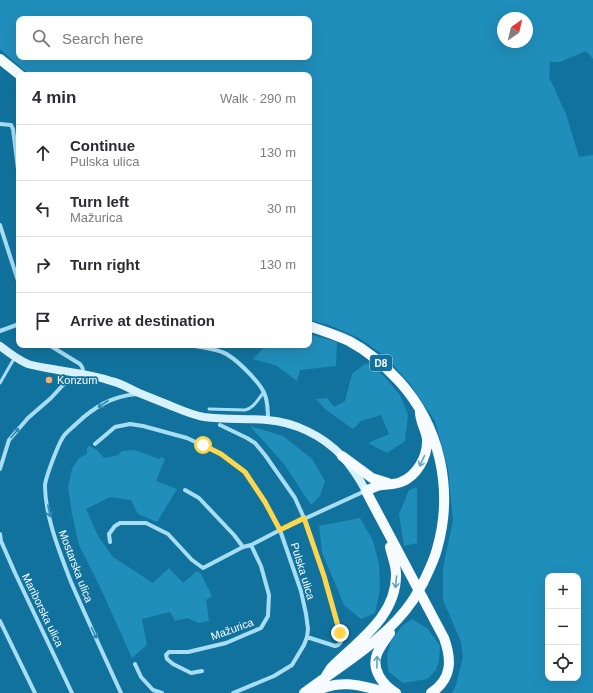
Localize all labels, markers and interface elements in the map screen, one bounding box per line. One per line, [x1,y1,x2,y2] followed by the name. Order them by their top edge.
[497,12,533,48] north arrow
[16,16,312,60] search box
[30,27,52,49] icon: search
[62,30,144,47] text: Search here
[32,88,76,107] text: 4 min
[220,91,296,106] text: Walk · 290 m
[70,137,135,154] text: Continue
[32,142,54,164] icon: ahead
[260,145,296,160] text: 130 m
[70,154,139,169] text: Pulska ulica
[70,193,129,210] text: Turn left
[32,198,54,220] icon: left
[267,201,296,216] text: 30 m
[70,210,123,225] text: Mažurica
[32,254,54,276] icon: right
[70,256,140,273] text: Turn right
[260,257,296,272] text: 130 m
[32,310,54,332] icon: arrive
[70,312,215,329] text: Arrive at destination
[370,355,392,371] road number: D8
[57,374,97,386] place label: Konzum
[44,375,54,385] marker: Konzum
[98,400,109,408] one-way arrow
[10,428,19,438] one-way arrow
[194,436,212,454] route start
[418,454,425,466] one-way arrow
[45,505,53,518] one-way arrow
[57,528,96,605] street label: Mostarska ulica
[289,541,318,602] street label: Pulska ulica
[20,571,66,649] street label: Mariborska ulica
[545,573,581,681] map controls
[545,573,581,609] button: +
[392,575,399,588] one-way arrow
[545,609,581,645] button: −
[209,615,256,642] street label: Mažurica
[331,624,349,642] route end
[91,627,98,639] one-way arrow
[545,645,581,681] button: locate
[373,655,381,668] one-way arrow

